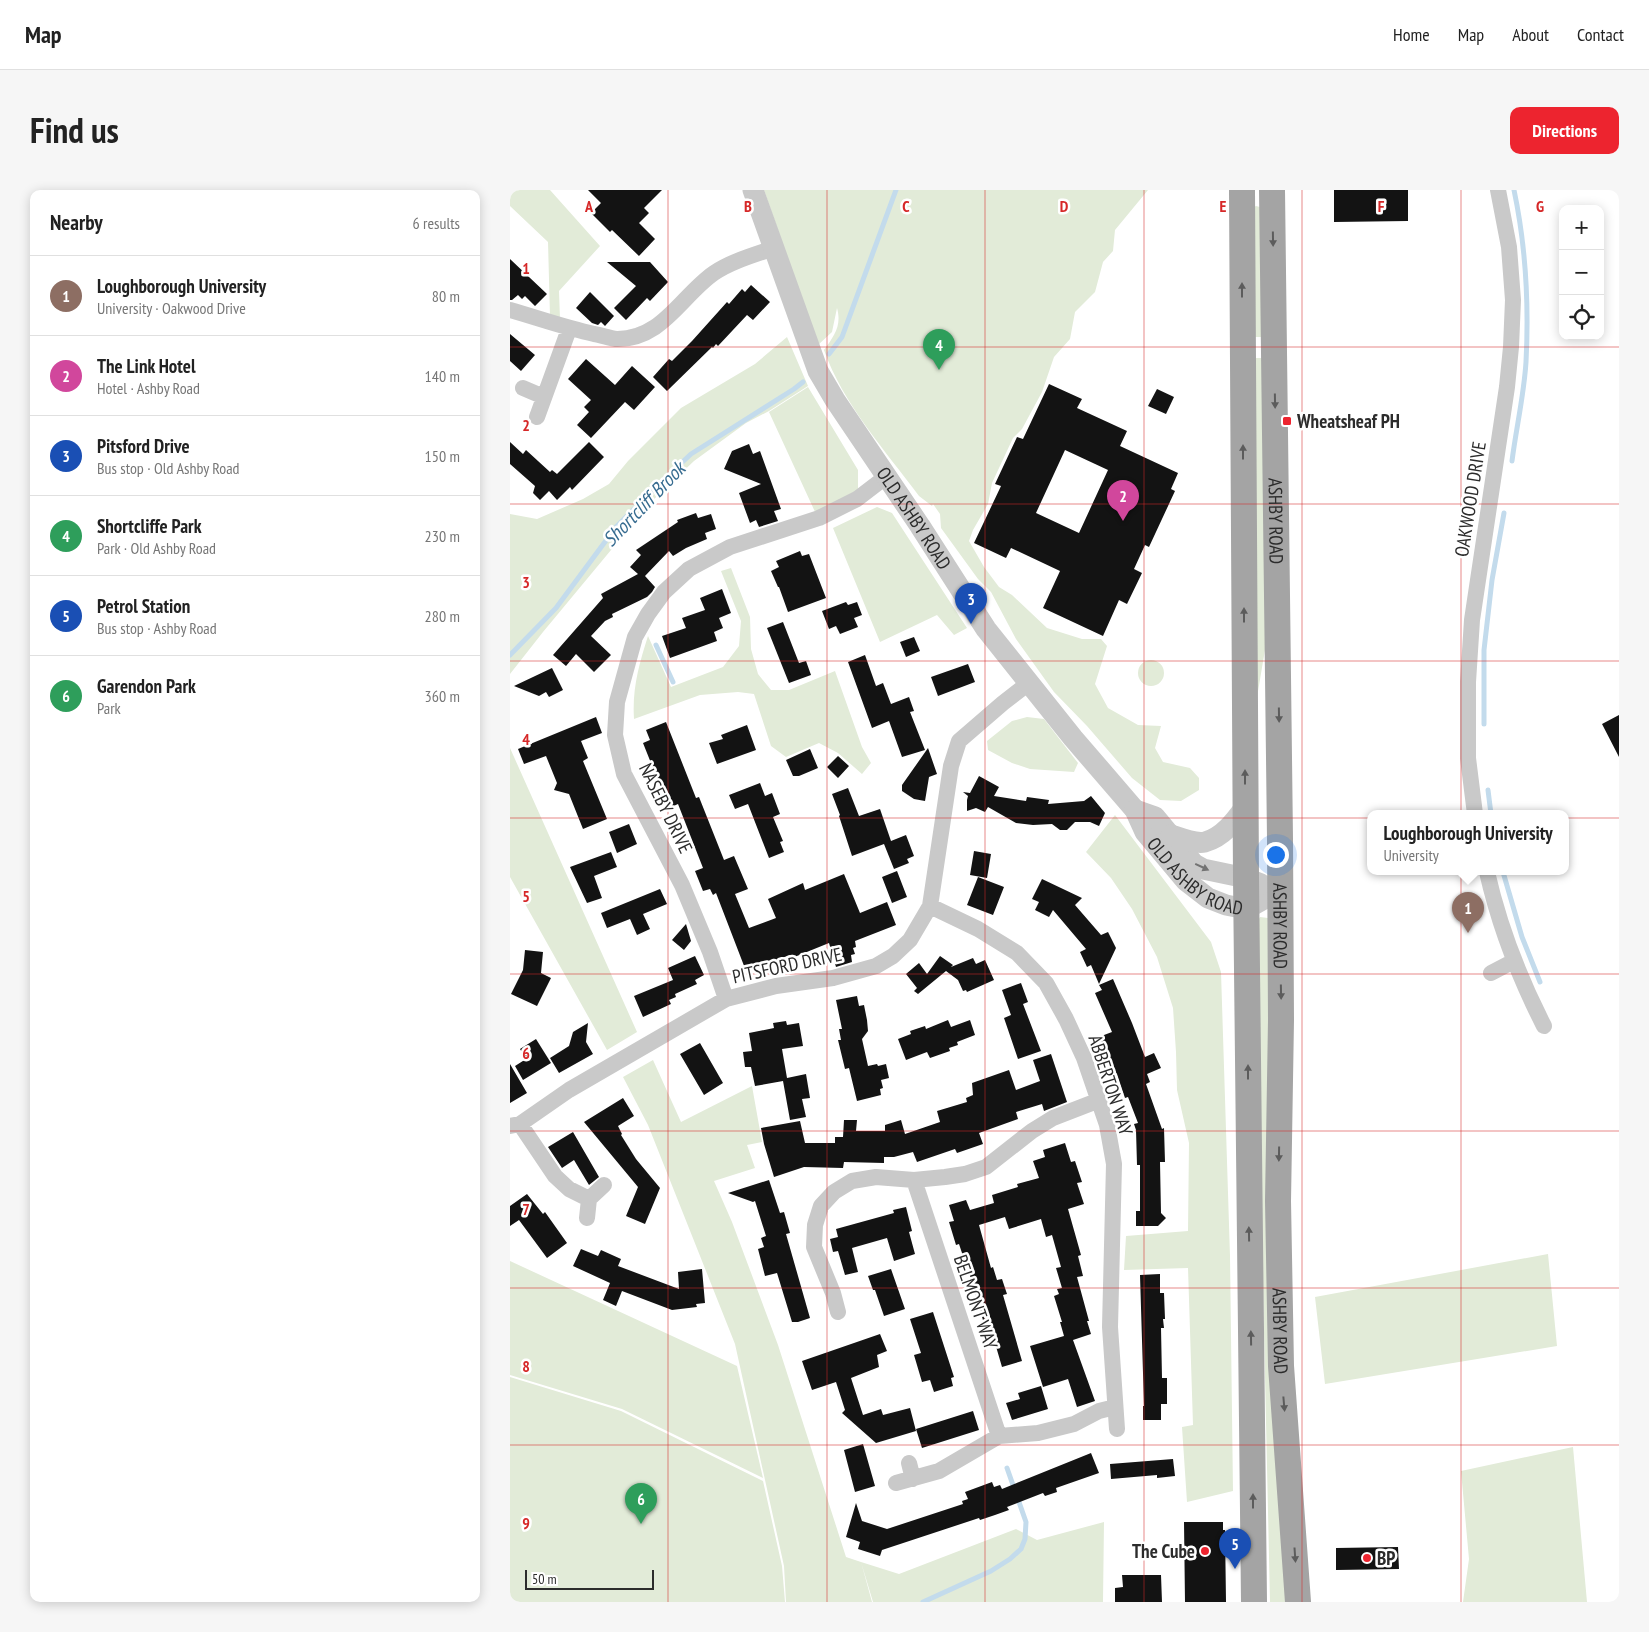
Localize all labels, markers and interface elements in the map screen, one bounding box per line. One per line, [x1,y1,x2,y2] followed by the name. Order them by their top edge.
[25,19,62,50] text: Map
[1393,23,1430,46] text: Home
[1458,23,1484,46] text: Map
[1512,23,1549,46] text: About
[1577,23,1624,46] text: Contact
[30,107,119,153] text: Find us
[1510,107,1619,154] button: Directions
[584,196,594,216] text: A
[744,196,752,216] text: B
[902,196,910,216] text: C
[1060,196,1069,216] text: D
[1220,196,1227,216] text: E
[1378,196,1385,216] text: F
[1536,196,1544,216] text: G
[1559,205,1604,340] map controls
[1559,205,1604,250] button: +
[50,209,103,236] text: Nearby
[413,213,460,233] text: 6 results
[1269,231,1277,247] one-way arrow
[1559,250,1604,295] button: −
[522,258,530,278] text: 1
[97,274,266,298] text: Loughborough University
[1238,281,1246,297] one-way arrow
[62,286,70,306] text: 1
[432,286,460,306] text: 80 m
[1559,295,1604,340] button: locate
[97,298,246,318] text: University · Oakwood Drive
[923,329,955,370] pin: 4
[97,354,196,378] text: The Link Hotel
[62,366,70,386] text: 2
[425,366,460,386] text: 140 m
[97,378,200,398] text: Hotel · Ashby Road
[1271,393,1279,409] one-way arrow
[1296,409,1400,433] place label: Wheatsheaf PH
[522,415,530,435] text: 2
[1281,415,1293,427] marker: Wheatsheaf PH
[97,434,190,458] text: Pitsford Drive
[1449,440,1491,558] street label: OAKWOOD DRIVE
[1239,444,1247,460] one-way arrow
[62,446,70,466] text: 3
[425,446,460,466] text: 150 m
[597,455,692,552] water label: Shortcliff Brook
[97,458,239,478] text: Bus stop · Old Ashby Road
[871,462,957,574] street label: OLD ASHBY ROAD
[1264,478,1289,564] street label: ASHBY ROAD
[1107,480,1139,521] pin: 2
[97,514,201,538] text: Shortcliffe Park
[62,526,70,546] text: 4
[425,526,460,546] text: 230 m
[97,538,216,558] text: Park · Old Ashby Road
[522,572,530,592] text: 3
[955,583,987,624] pin: 3
[97,594,190,618] text: Petrol Station
[62,606,70,626] text: 5
[425,606,460,626] text: 280 m
[1240,606,1248,622] one-way arrow
[97,618,217,638] text: Bus stop · Ashby Road
[97,674,196,698] text: Garendon Park
[62,686,70,706] text: 6
[425,686,460,706] text: 360 m
[97,698,121,718] text: Park
[1275,707,1283,723] one-way arrow
[522,729,530,749] text: 4
[634,759,698,857] street label: NASEBY DRIVE
[1241,769,1249,785] one-way arrow
[1367,810,1569,875] popup
[1383,821,1553,845] text: Loughborough University
[1142,832,1245,920] street label: OLD ASHBY ROAD
[1263,842,1289,868] your location
[1383,845,1439,865] text: University
[1194,863,1209,872] one-way arrow
[1268,883,1293,969] street label: ASHBY ROAD
[522,886,530,906] text: 5
[1452,892,1484,933] pin: 1
[730,942,844,988] street label: PITSFORD DRIVE
[1277,984,1285,1000] one-way arrow
[1083,1032,1139,1139] street label: ABBERTON WAY
[522,1043,530,1063] text: 6
[1244,1063,1252,1079] one-way arrow
[1275,1146,1283,1162] one-way arrow
[522,1199,530,1219] text: 7
[1245,1226,1253,1242] one-way arrow
[949,1252,1003,1353] street label: BELMONT WAY
[1268,1288,1294,1375] street label: ASHBY ROAD
[1247,1330,1255,1346] one-way arrow
[522,1356,530,1376] text: 8
[1280,1396,1288,1412] one-way arrow
[625,1483,657,1524] pin: 6
[1249,1493,1257,1509] one-way arrow
[522,1513,530,1533] text: 9
[1219,1528,1251,1569] pin: 5
[1132,1539,1195,1563] place label: The Cube
[1199,1545,1211,1557] marker: The Cube
[1377,1546,1395,1570] place label: BP
[1292,1547,1300,1563] one-way arrow
[1361,1552,1373,1564] marker: BP
[525,1567,654,1590] scale bar
[532,1570,557,1588] text: 50 m

